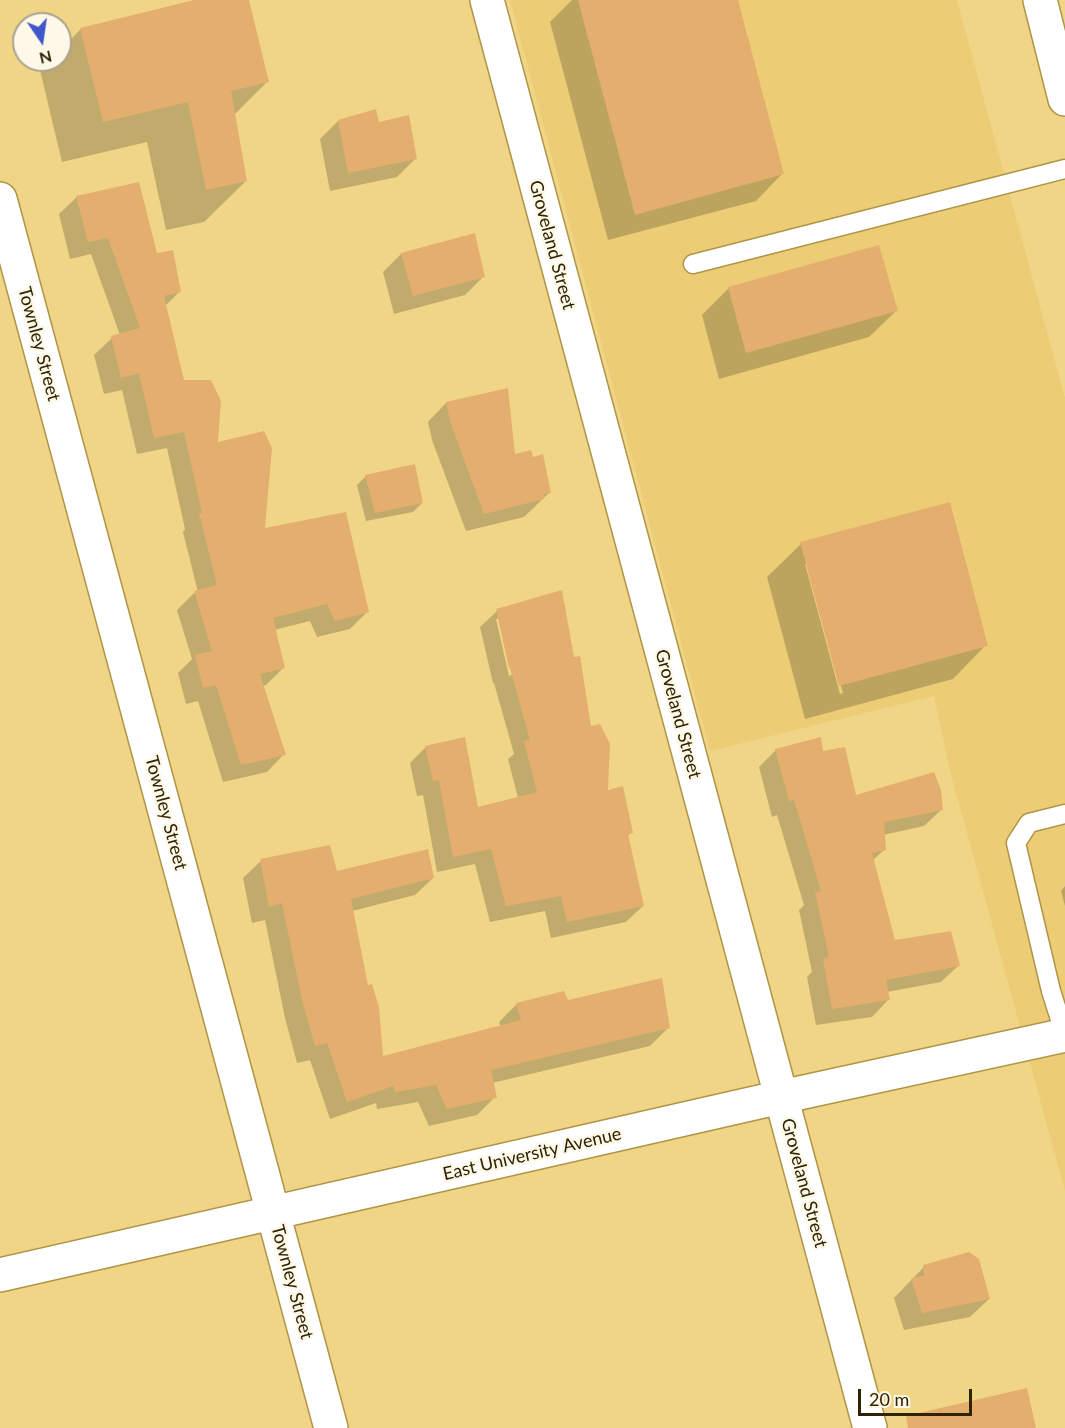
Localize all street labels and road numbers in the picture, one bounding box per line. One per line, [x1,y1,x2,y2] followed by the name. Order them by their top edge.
[524,178,580,312] street label: Groveland Street
[13,284,65,404] street label: Townley Street
[650,647,706,781] street label: Groveland Street
[140,753,192,873] street label: Townley Street
[776,1116,832,1250] street label: Groveland Street
[441,1123,623,1185] street label: East University Avenue
[266,1222,318,1342] street label: Townley Street

